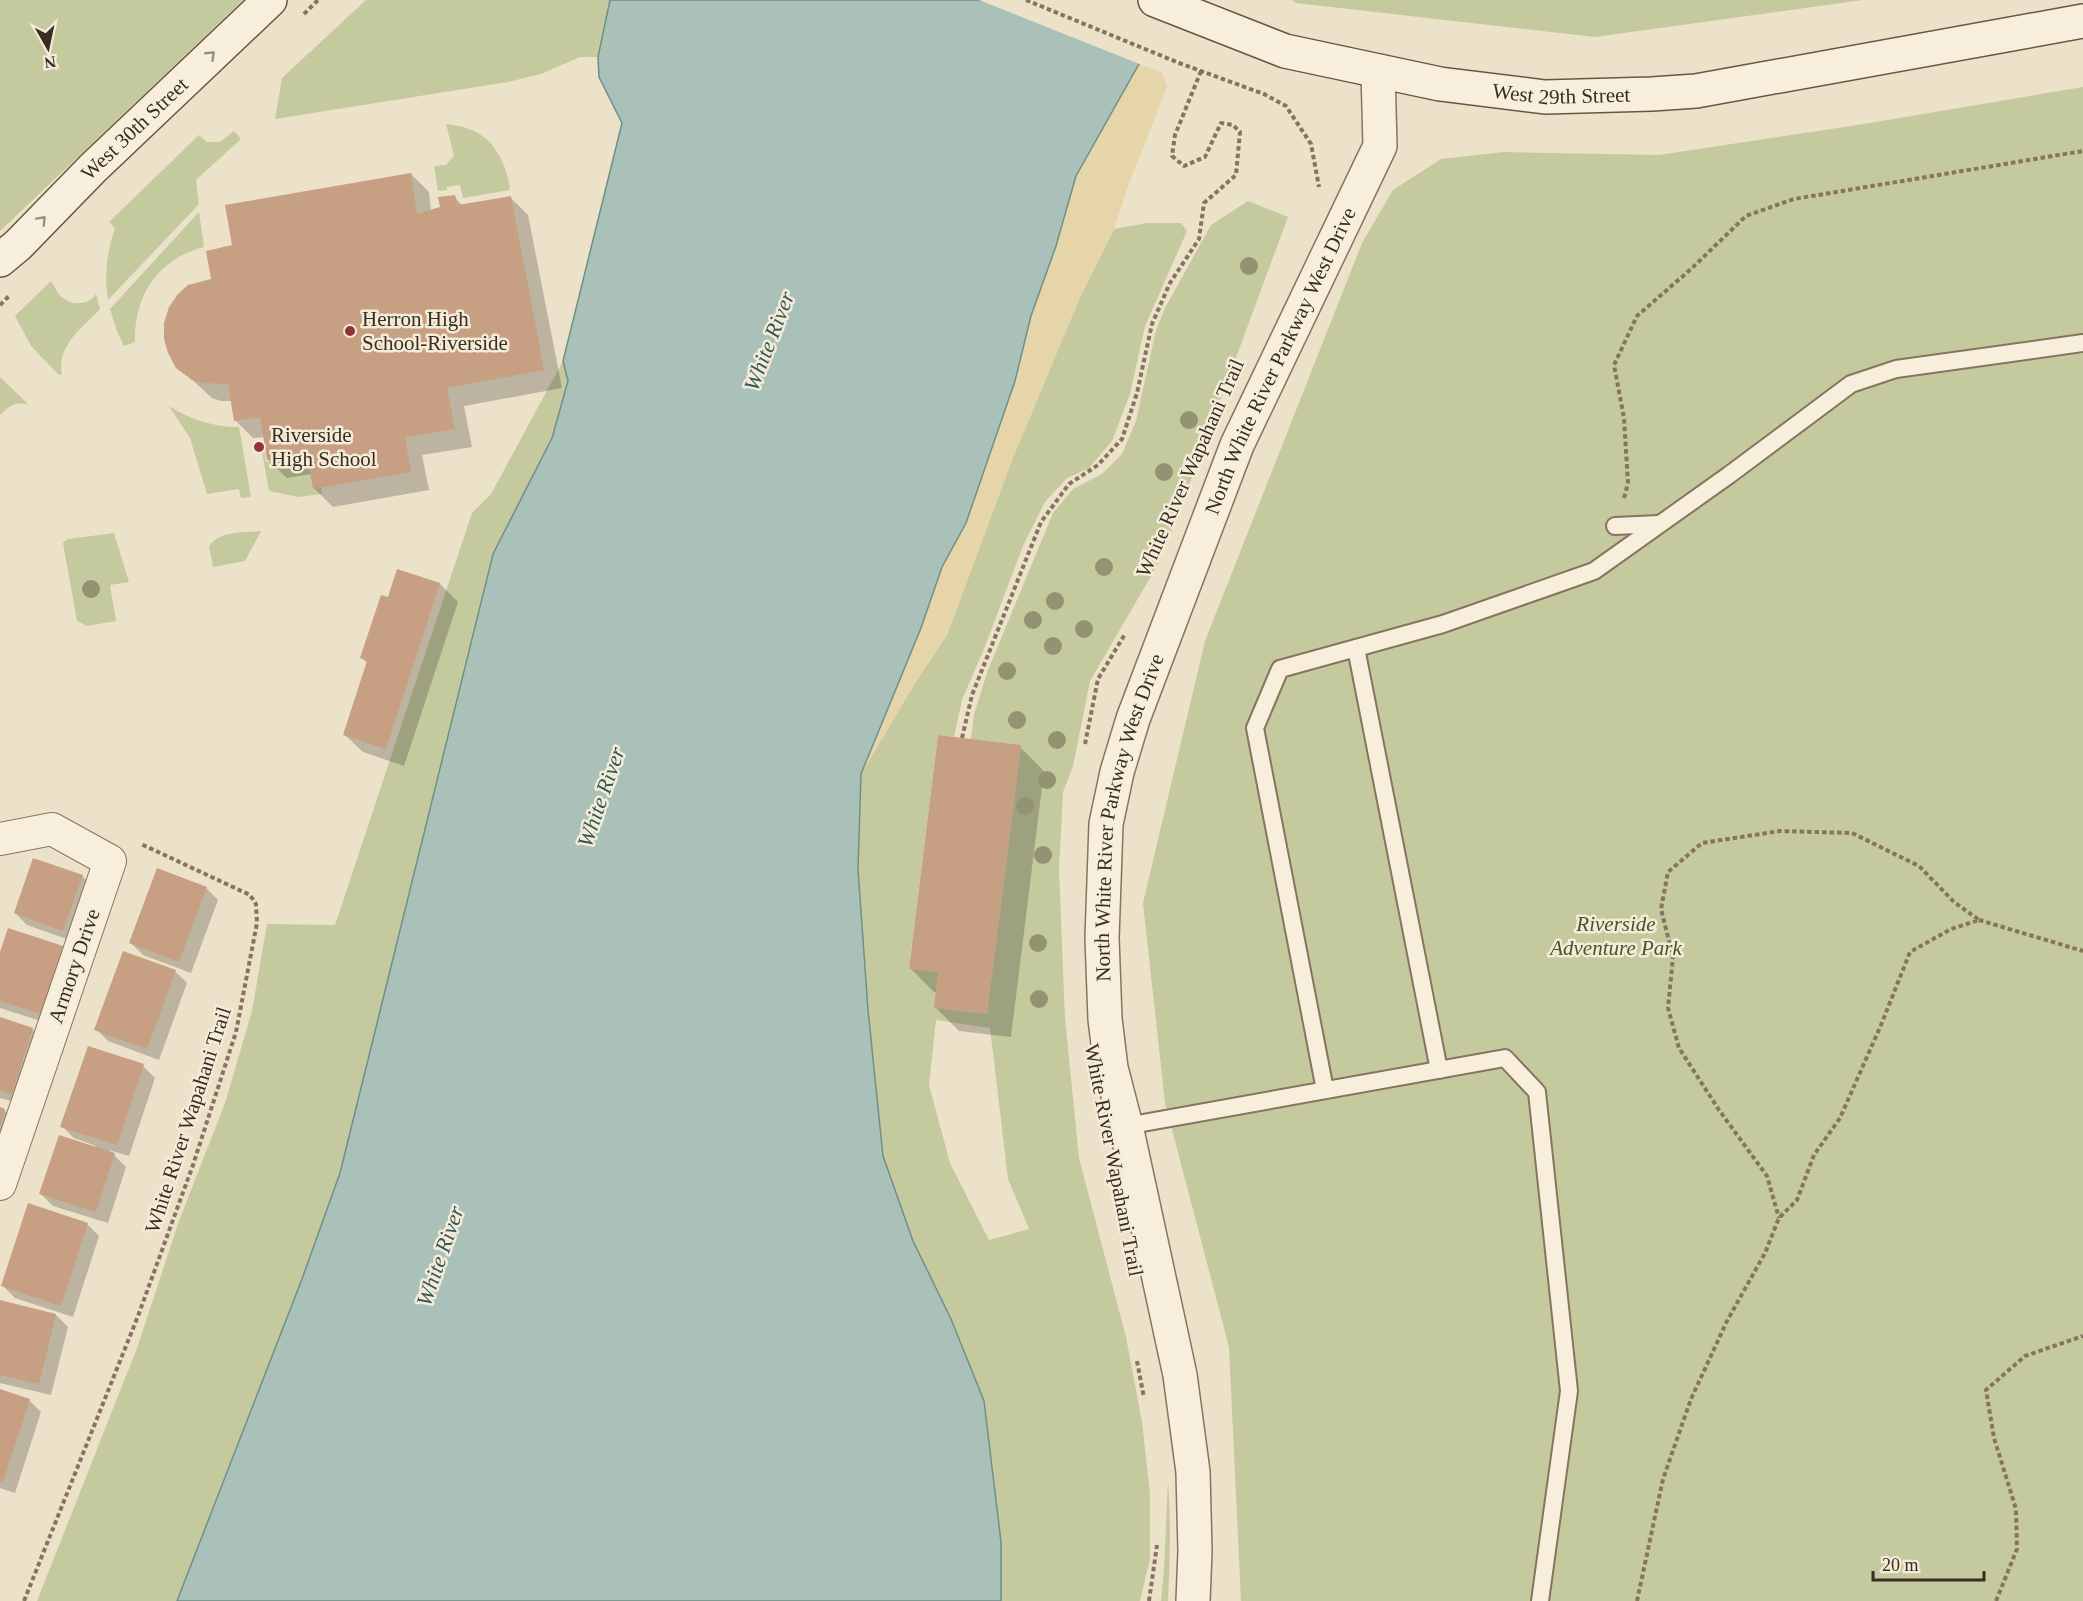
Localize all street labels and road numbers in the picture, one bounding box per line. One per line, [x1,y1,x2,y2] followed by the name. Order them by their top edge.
[76,72,193,185] street label: West 30th Street
[1491,79,1631,109] street label: West 29th Street
[1200,203,1361,518] street label: North White River Parkway West Drive
[1131,355,1249,581] street label: White River Wapahani Trail
[1090,650,1169,982] street label: North White River Parkway West Drive
[43,906,105,1026] street label: Armory Drive
[140,1004,236,1236] street label: White River Wapahani Trail
[1080,1042,1148,1279] street label: White River Wapahani Trail

